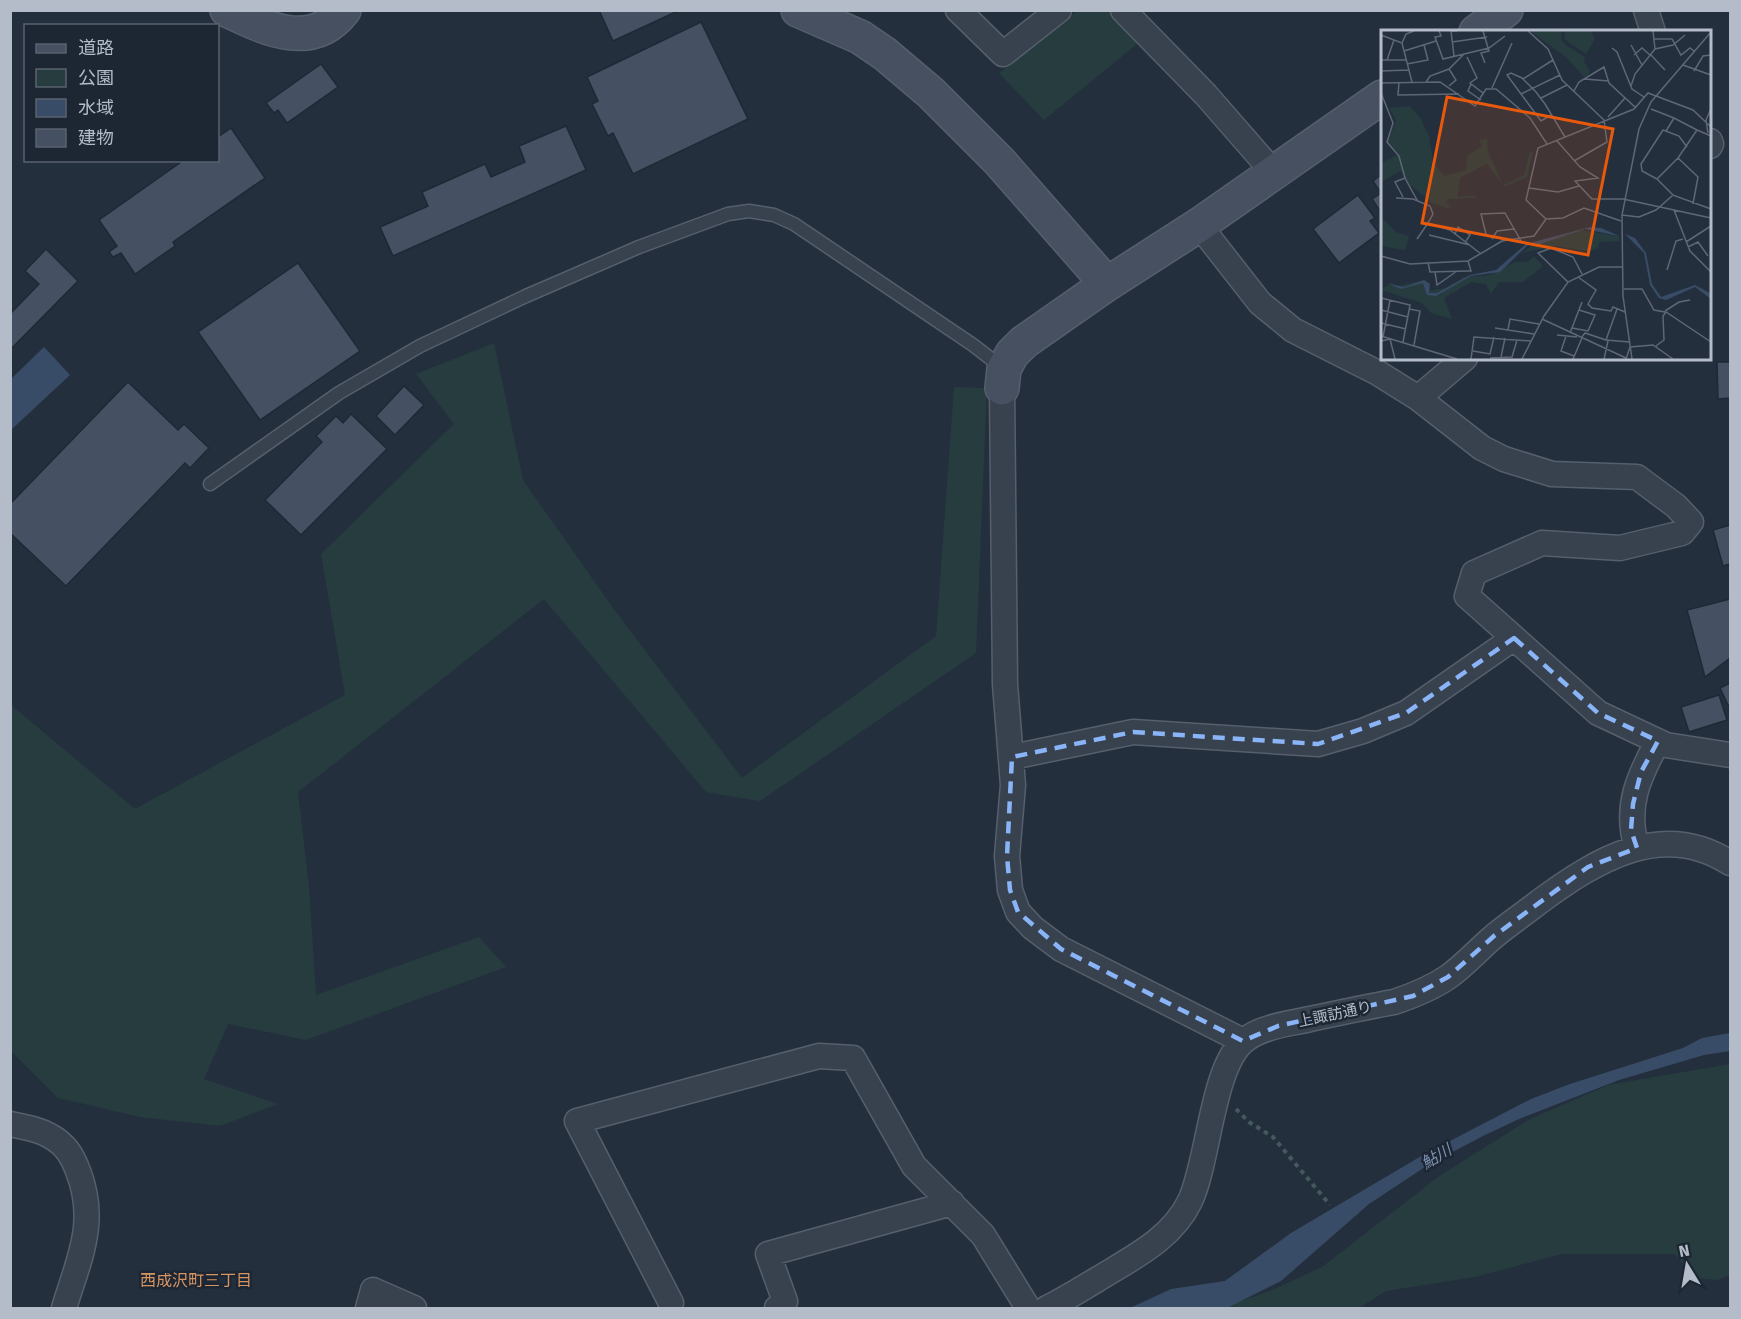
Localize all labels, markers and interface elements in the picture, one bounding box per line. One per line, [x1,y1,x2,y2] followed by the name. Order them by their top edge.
[24,24,219,162] legend
[1381,30,1711,360] inset map
[78,37,114,59] text: 道路
[78,67,114,89] text: 公園
[78,97,114,119] text: 水域
[78,127,114,149] text: 建物
[1296,997,1374,1031] street label: 上諏訪通り
[1418,1139,1457,1173] water label: 鮎川
[1657,1235,1717,1295] north arrow
[1677,1240,1691,1261] text: N
[140,1271,252,1290] district label: 西成沢町三丁目

